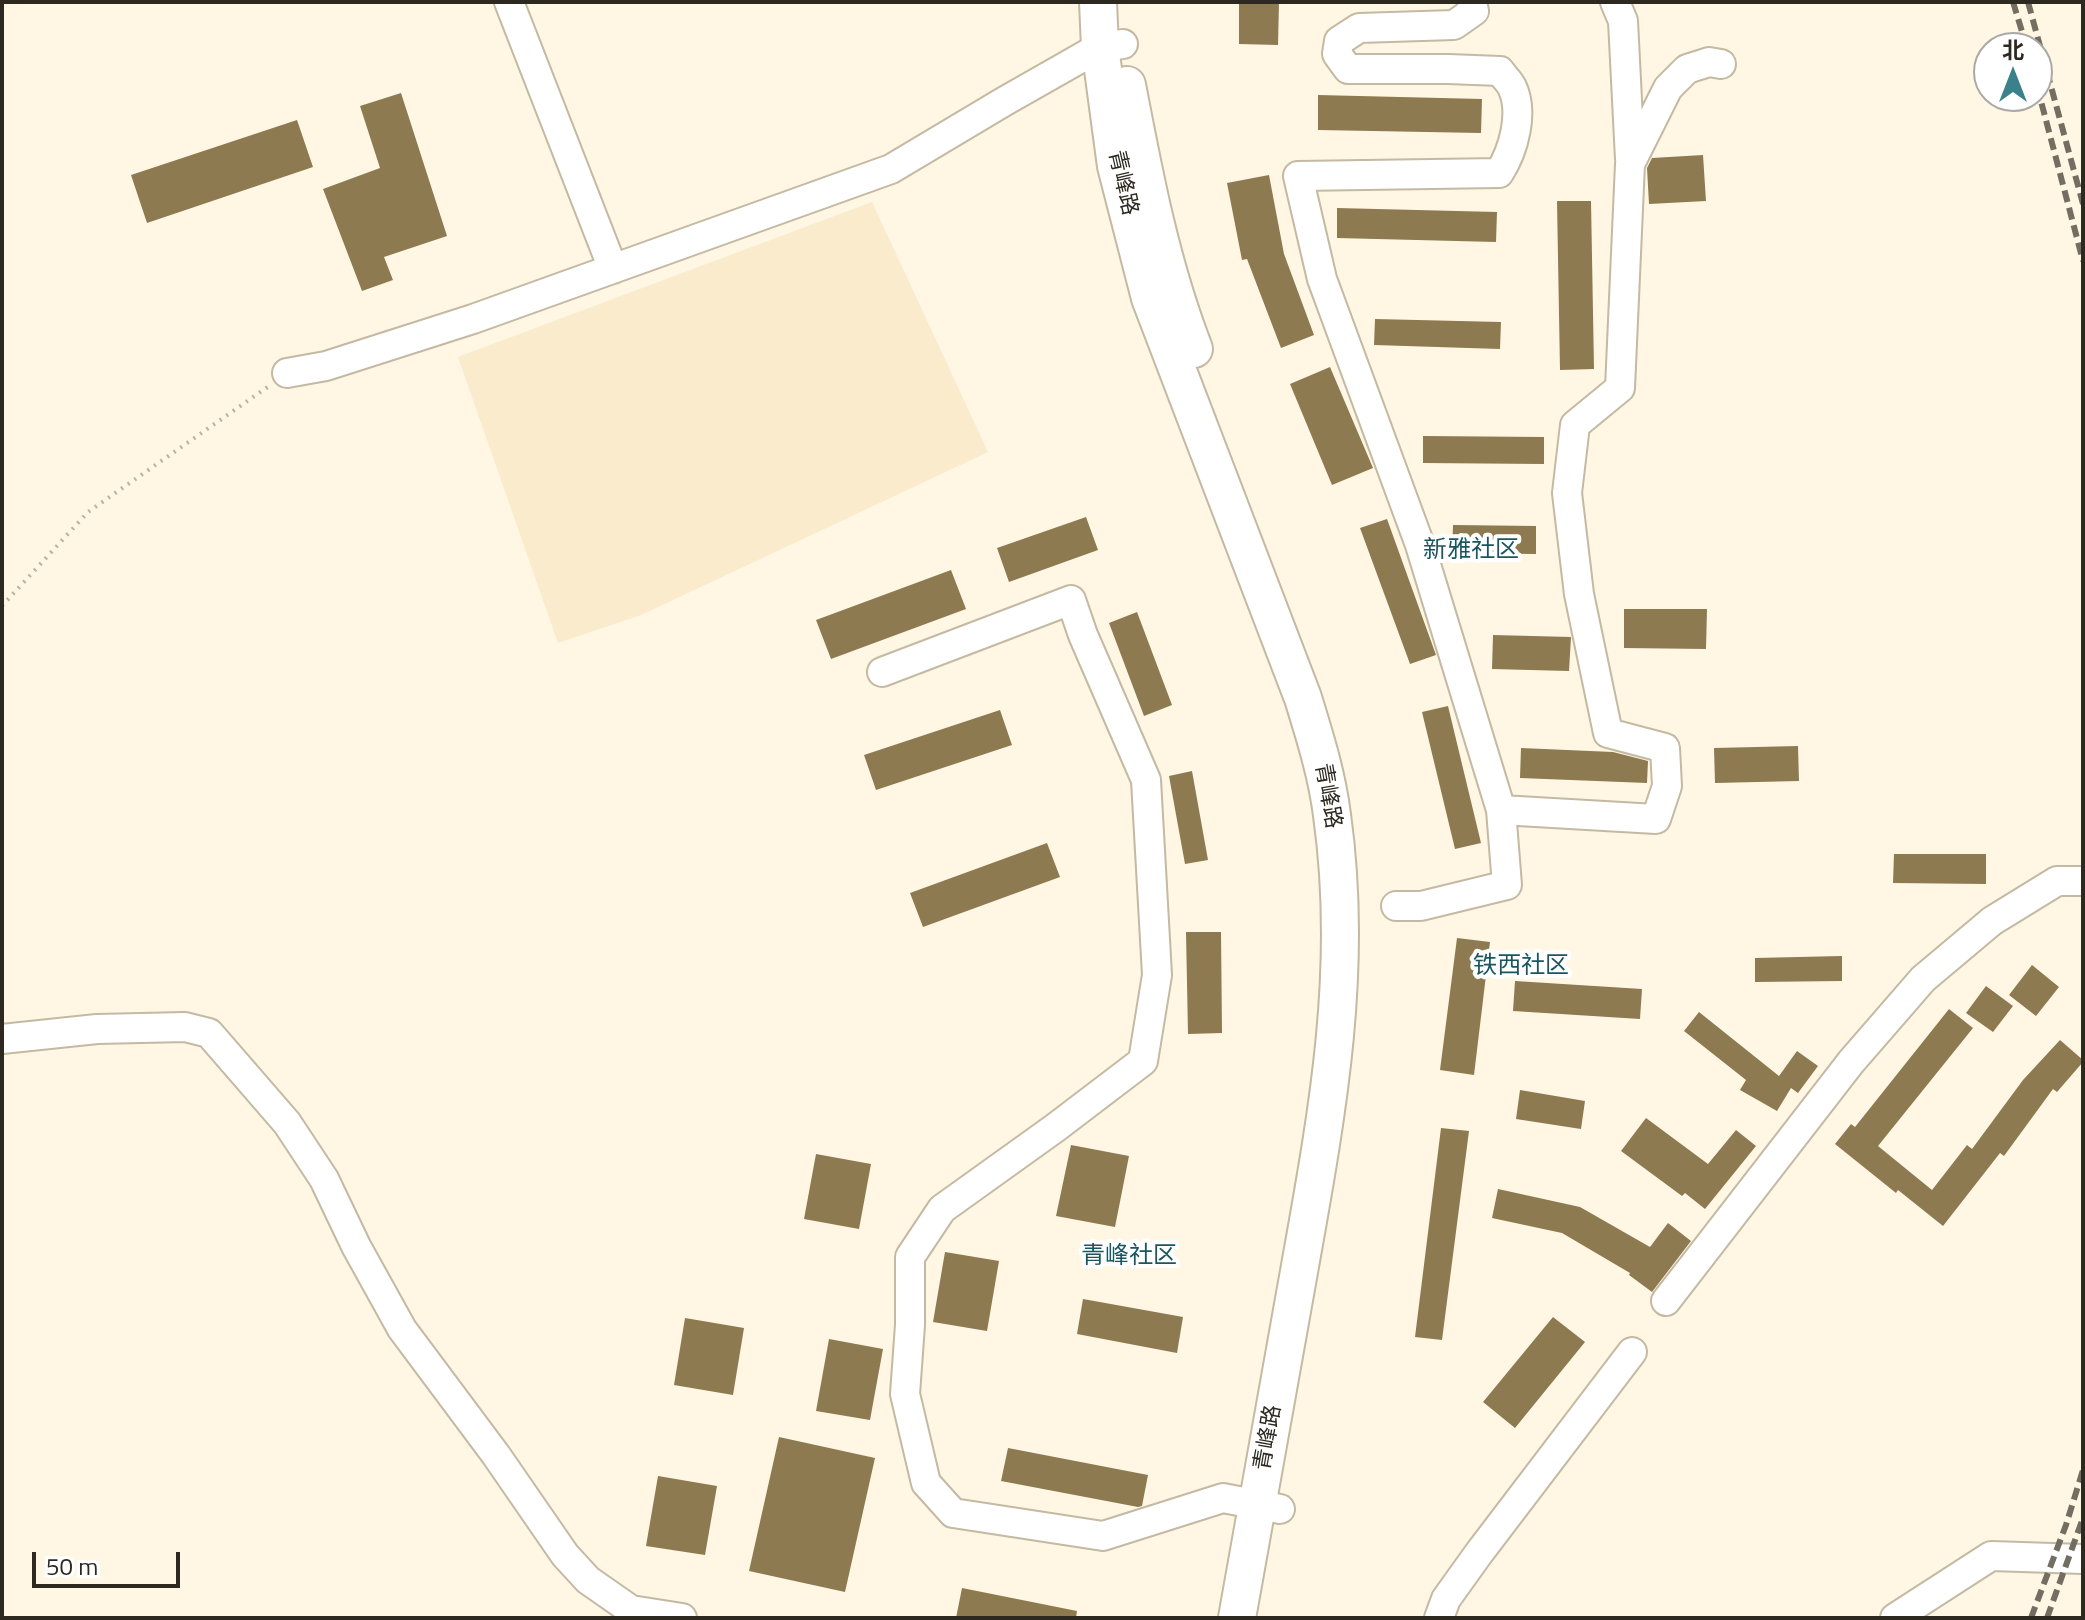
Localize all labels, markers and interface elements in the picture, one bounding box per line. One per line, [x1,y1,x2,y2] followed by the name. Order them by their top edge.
[1973,32,2053,112] north arrow
[2002,33,2024,67] text: 北
[1102,148,1142,218] street label: 青峰路
[1423,537,1519,565] district label: 新雅社区
[1308,761,1346,831] street label: 青峰路
[1473,953,1569,981] district label: 铁西社区
[1081,1243,1177,1271] district label: 青峰社区
[1250,1403,1288,1473] street label: 青峰路
[36,1536,184,1586] scale bar
[46,1548,98,1584] text: 50 m

